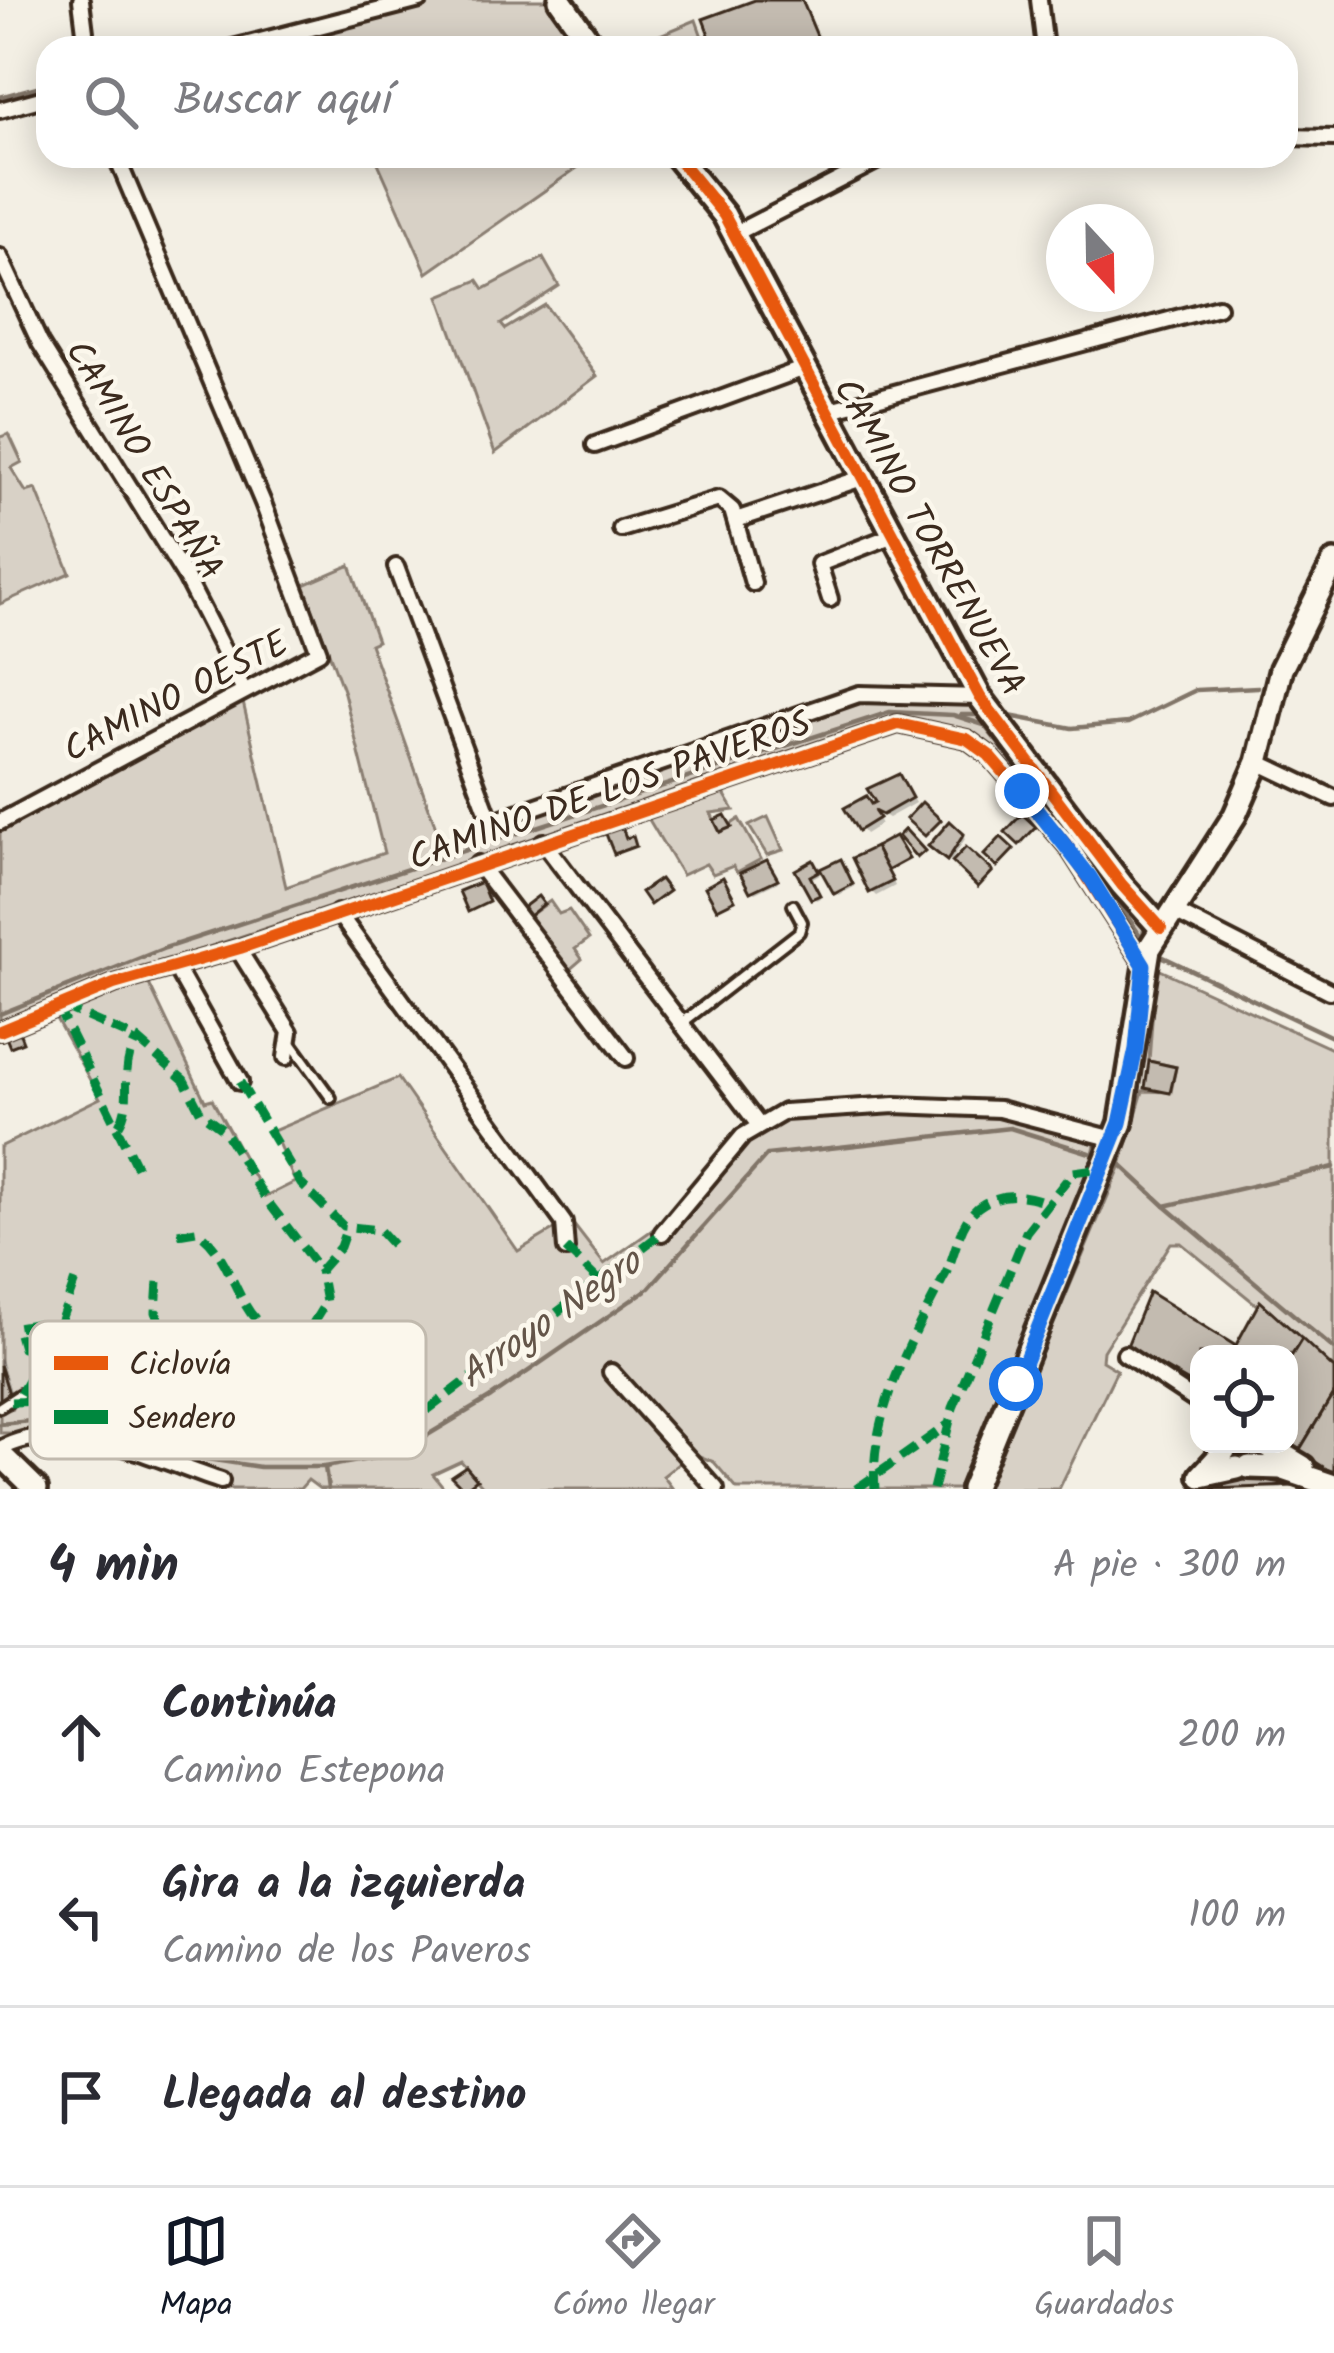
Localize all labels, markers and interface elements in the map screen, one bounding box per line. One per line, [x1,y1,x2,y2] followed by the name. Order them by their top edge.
[36,36,1298,168] search box
[174,66,392,138] text: Buscar aquí
[78,69,144,135] icon: search
[1046,204,1154,312] north arrow
[49,330,237,592] street label: CAMINO ESPAÑA
[817,368,1039,707] street label: CAMINO TORRENUEVA
[54,616,300,779] street label: CAMINO OESTE
[401,697,819,888] street label: CAMINO DE LOS PAVEROS
[995,764,1049,818] route end
[447,1232,659,1406] water label: Arroyo Negro
[30,1321,426,1459] legend
[129,1340,232,1393] text: Ciclovía
[1190,1345,1298,1453] map controls
[1190,1345,1298,1453] button: locate
[989,1357,1043,1411] route start
[129,1394,236,1447] text: Sendero
[48,1527,179,1608] text: 4 min
[1053,1536,1286,1598] text: A pie · 300 m
[162,1670,337,1742] text: Continúa
[48,1704,114,1770] icon: ahead
[1178,1706,1286,1768] text: 200 m
[162,1742,446,1804] text: Camino Estepona
[162,1850,525,1922] text: Gira a la izquierda
[48,1884,114,1950] icon: left
[1188,1886,1286,1948] text: 100 m
[162,1922,531,1984] text: Camino de los Paveros
[162,2061,527,2133] text: Llegada al destino
[48,2064,114,2130] icon: arrive
[160,2208,233,2333] tab: Mapa
[552,2208,715,2333] tab: Cómo llegar
[1034,2208,1174,2333] tab: Guardados

